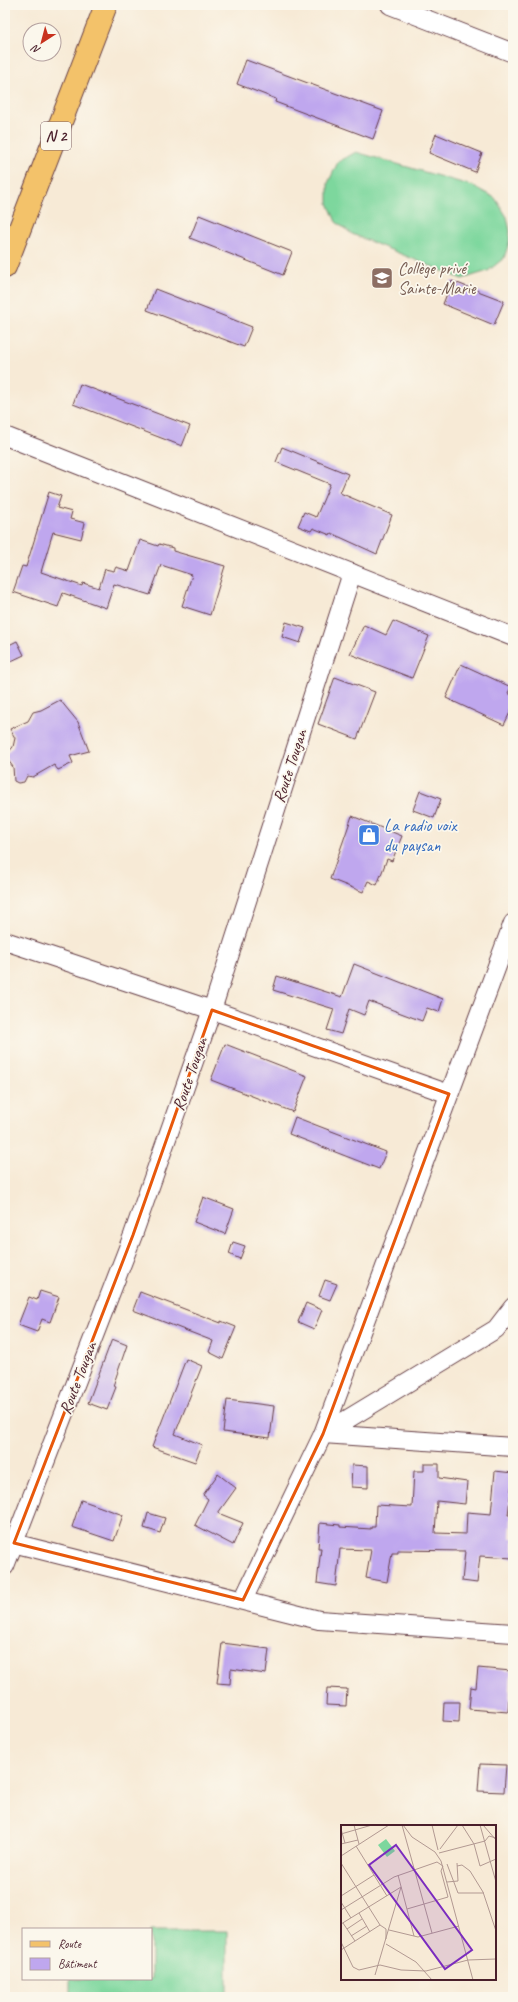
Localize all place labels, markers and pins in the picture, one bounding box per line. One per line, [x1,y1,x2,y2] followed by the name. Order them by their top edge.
[398,258,477,299] place label: Collège privé Sainte-Marie
[369,265,395,291] school or university icon: Collège privé Sainte-Marie
[384,815,458,856] place label: La radio voix du paysan
[356,822,382,848] shop icon: La radio voix du paysan

